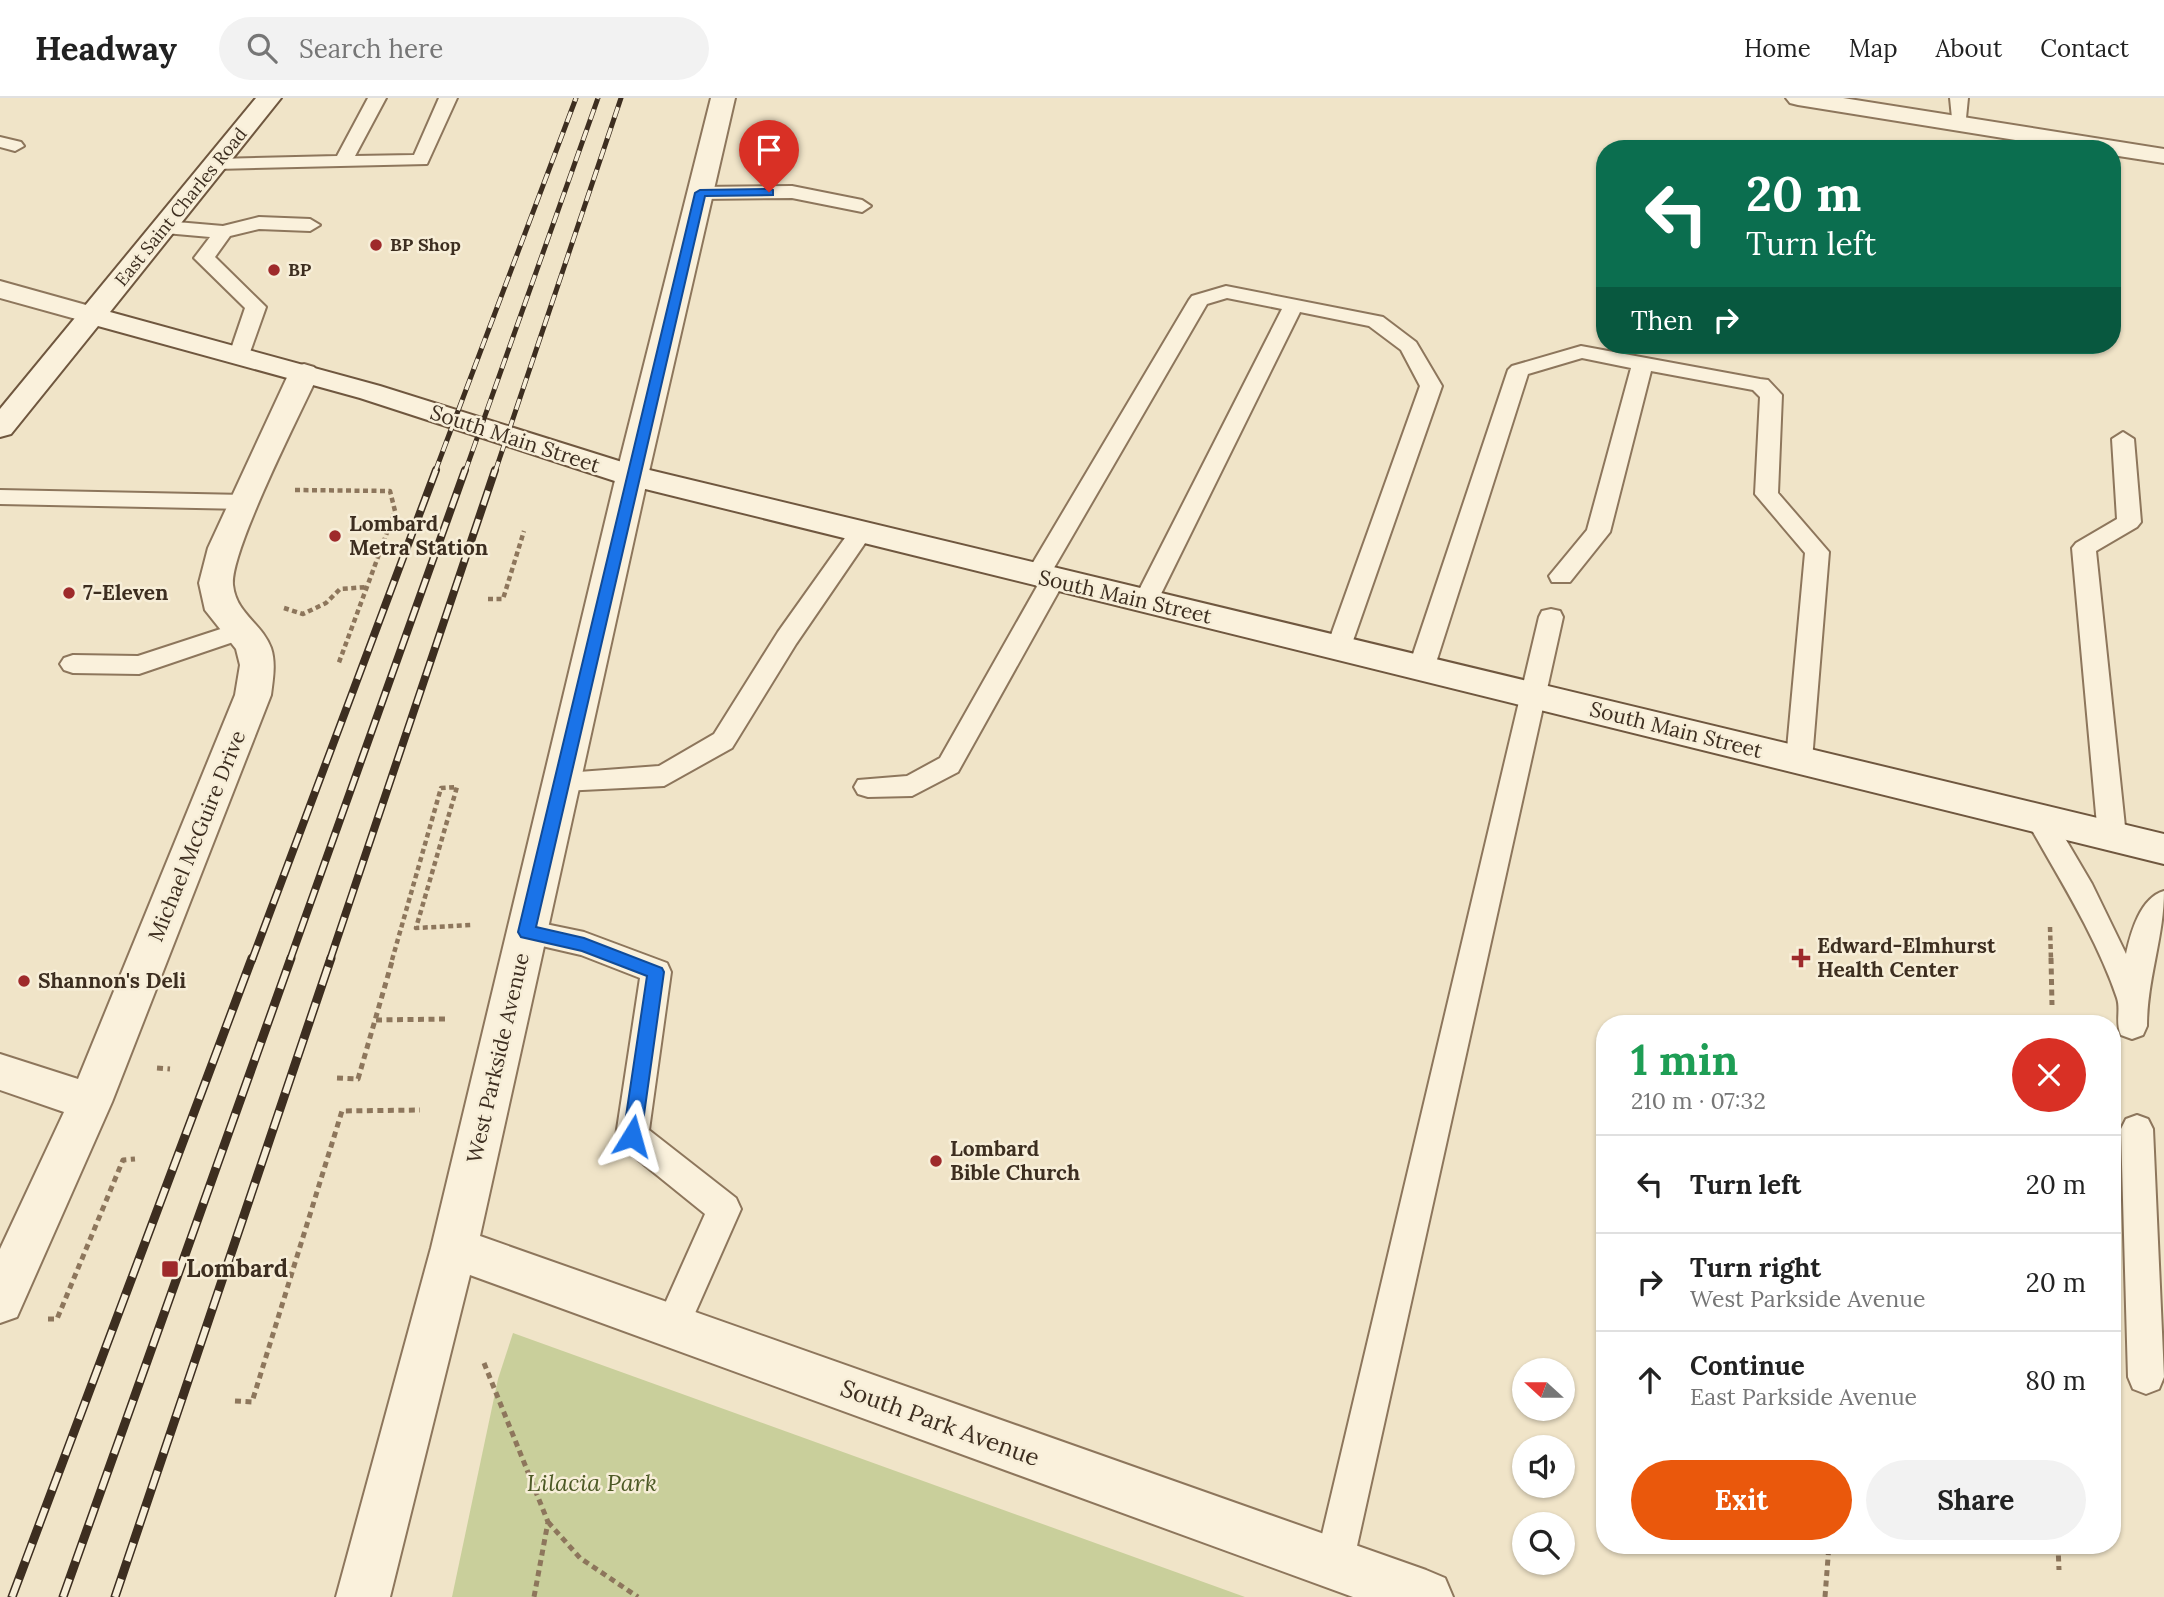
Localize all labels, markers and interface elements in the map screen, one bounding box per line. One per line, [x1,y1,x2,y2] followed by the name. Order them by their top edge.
[219,17,709,80] search box
[35,27,177,69] text: Headway
[243,29,281,67] icon: search
[299,32,443,65] text: Search here
[1744,33,1811,64] text: Home
[1849,33,1898,64] text: Map
[1936,33,2002,64] text: About
[2040,33,2129,64] text: Contact
[739,120,799,192] pin
[110,123,252,291] street label: East Saint Charles Road
[750,131,788,169] icon: arrive
[1746,162,1861,224] text: 20 m
[1631,168,1722,259] icon: left
[1746,223,1876,264] text: Turn left
[390,233,461,256] place label: BP Shop
[368,237,384,253] marker: BP Shop
[288,258,312,281] place label: BP
[266,262,282,278] marker: BP
[1707,301,1745,339] icon: right
[1631,304,1693,337] text: Then
[427,398,604,479] street label: South Main Street
[349,510,488,561] place label: Lombard Metra Station
[327,528,343,544] marker: Lombard Metra Station
[1036,563,1215,630] street label: South Main Street
[83,579,169,606] place label: 7-Eleven
[61,585,77,601] marker: 7-Eleven
[1587,695,1766,764] street label: South Main Street
[142,726,251,945] street label: Michael McGuire Drive
[1817,932,1996,983] place label: Edward-Elmhurst Health Center
[1791,948,1811,968] marker: Edward-Elmhurst Health Center
[460,950,535,1166] street label: West Parkside Avenue
[38,967,186,994] place label: Shannon's Deli
[16,973,32,989] marker: Shannon's Deli
[1631,1033,1738,1087] text: 1 min
[2012,1038,2086,1112] button: close
[1631,1086,1766,1115] text: 210 m · 07:32
[595,1099,669,1173] position arrow
[950,1135,1080,1186] place label: Lombard Bible Church
[928,1153,944,1169] marker: Lombard Bible Church
[1631,1165,1669,1203] icon: left
[1690,1168,1801,1201] text: Turn left
[2026,1168,2086,1201] text: 20 m
[1690,1251,1821,1284] text: Turn right
[186,1253,288,1284] place label: Lombard
[160,1259,180,1279] marker: Lombard
[1631,1263,1669,1301] icon: right
[2026,1266,2086,1299] text: 20 m
[1690,1284,1925,1313] text: West Parkside Avenue
[1690,1349,1805,1382] text: Continue
[1512,1358,1575,1421] north arrow
[1512,1358,1575,1575] map controls
[1631,1361,1669,1399] icon: ahead
[2025,1364,2086,1397] text: 80 m
[836,1372,1044,1473] street label: South Park Avenue
[1690,1382,1917,1411] text: East Parkside Avenue
[1512,1435,1575,1498] button: sound
[1631,1460,1852,1540] button: Exit
[1866,1460,2086,1540] button: Share
[527,1467,657,1498] park label: Lilacia Park
[1512,1512,1575,1575] button: search

